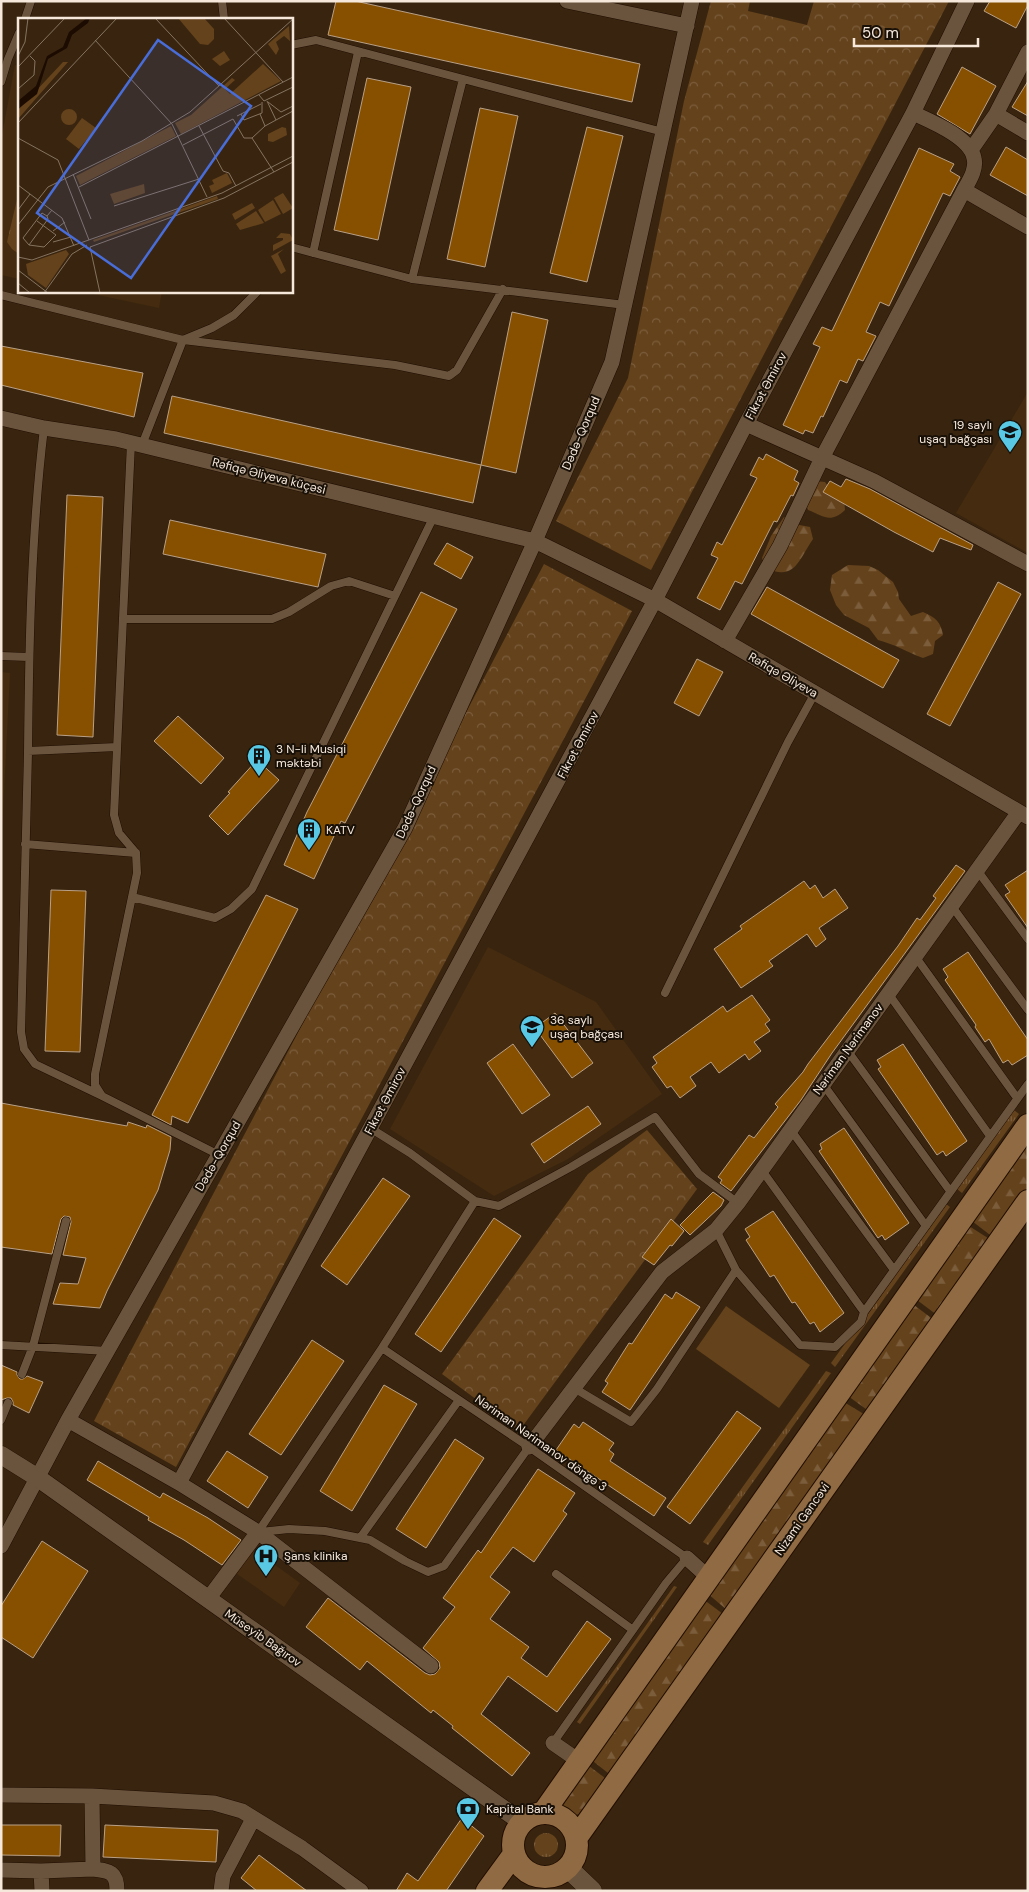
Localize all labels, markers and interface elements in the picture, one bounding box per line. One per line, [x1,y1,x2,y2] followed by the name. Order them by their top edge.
[854,15,978,47] scale bar
[18,18,292,292] inset map
[862,23,899,43] text: 50 m
[742,349,791,422] street label: Fikrət Əmirov
[558,394,604,472] street label: Dədə-Qorqud
[919,417,992,447] place label: 19 saylı uşaq bağçası
[997,419,1023,453] school or university icon: 19 saylı uşaq bağçası
[211,454,327,498] street label: Rəfiqə Əliyeva küçəsi
[745,649,821,701] street label: Rəfiqə Əliyeva
[554,708,603,781] street label: Fikrət Əmirov
[276,741,346,771] place label: 3 N-li Musiqi məktəbi
[246,743,272,777] building icon: 3 N-li Musiqi məktəbi
[392,763,440,841] street label: Dədə-Qorqud
[296,817,322,851] building icon: KATV
[326,822,355,838] place label: KATV
[809,999,887,1098] street label: Nəriman Nərimanov
[550,1012,623,1042] place label: 36 saylı uşaq bağçası
[519,1014,545,1048] school or university icon: 36 saylı uşaq bağçası
[361,1064,410,1137] street label: Fikrət Əmirov
[191,1118,245,1194] street label: Dədə-Qorqud
[472,1391,610,1495] street label: Nəriman Nərimanov döngə 3
[771,1479,833,1559] street label: Nizami Gəncəvi
[253,1543,279,1577] hospital icon: Şans klinika
[284,1548,348,1564] place label: Şans klinika
[221,1606,305,1671] street label: Müseyib Bağırov
[455,1796,481,1830] bank icon: Kapital Bank
[486,1801,553,1817] place label: Kapital Bank

